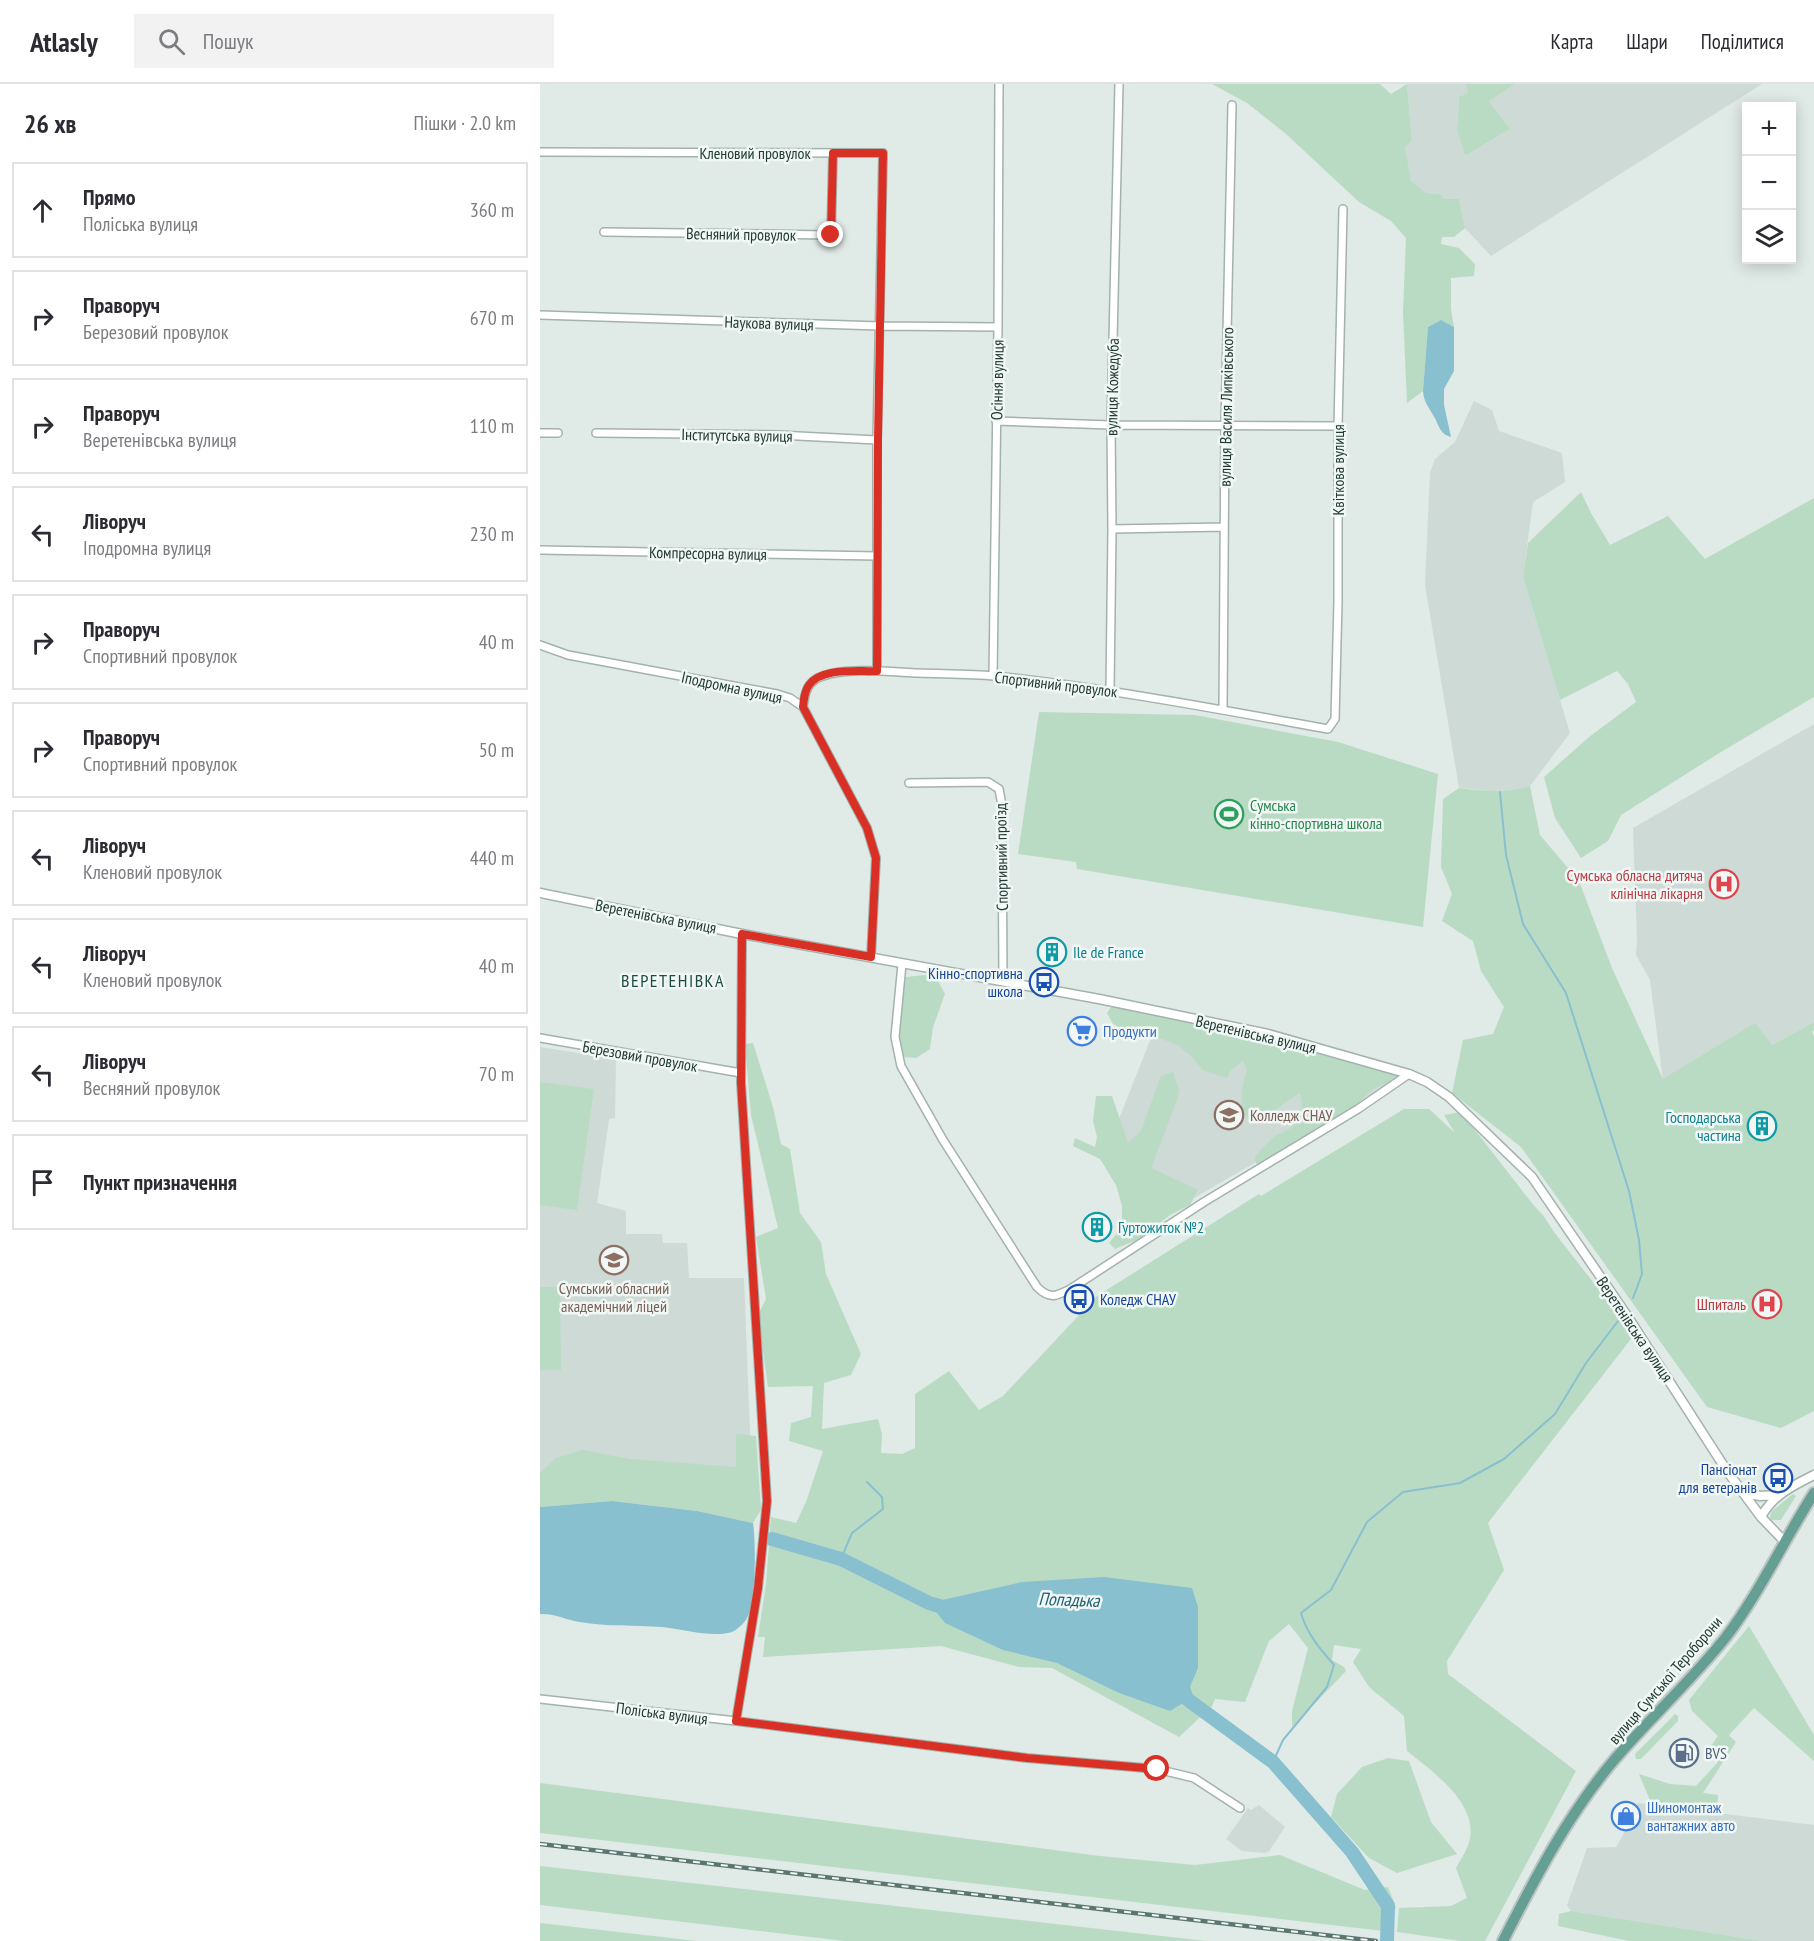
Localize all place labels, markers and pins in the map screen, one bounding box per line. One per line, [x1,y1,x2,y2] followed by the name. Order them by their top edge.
[1250,795,1382,833] place label: Сумська кінно-спортивна школа
[1213,798,1245,830] sports icon: Сумська кінно-спортивна школа
[1566,865,1703,903] place label: Сумська обласна дитяча клінічна лікарня
[1708,868,1740,900] hospital icon: Сумська обласна дитяча клінічна лікарня
[1036,936,1068,968] building icon: Ile de France
[1073,942,1144,962] place label: Ile de France
[928,963,1023,1001] place label: Кінно-спортивна школа
[1028,966,1060,998] bus stop icon: Кінно-спортивна школа
[1066,1015,1098,1047] supermarket icon: Продукти
[1103,1021,1157,1041] place label: Продукти
[1213,1099,1245,1131] school or university icon: Колледж СНАУ
[1250,1105,1333,1125] place label: Колледж СНАУ
[1666,1107,1741,1145] place label: Господарська частина
[1746,1110,1778,1142] building icon: Господарська частина
[1081,1211,1113,1243] building icon: Гуртожиток №2
[1118,1217,1204,1237] place label: Гуртожиток №2
[598,1244,630,1276] school or university icon: Сумський обласний академічний ліцей
[559,1278,669,1316] place label: Сумський обласний академічний ліцей
[1063,1283,1095,1315] bus stop icon: Коледж СНАУ
[1751,1288,1783,1320] hospital icon: Шпиталь
[1100,1289,1177,1309] place label: Коледж СНАУ
[1697,1294,1746,1314] place label: Шпиталь
[1679,1459,1758,1497] place label: Пансіонат для ветеранів
[1762,1462,1794,1494] bus stop icon: Пансіонат для ветеранів
[1668,1737,1700,1769] fuel station icon: BVS
[1705,1743,1727,1763] place label: BVS
[1647,1797,1735,1835] place label: Шиномонтаж вантажних авто
[1610,1800,1642,1832] shop icon: Шиномонтаж вантажних авто

